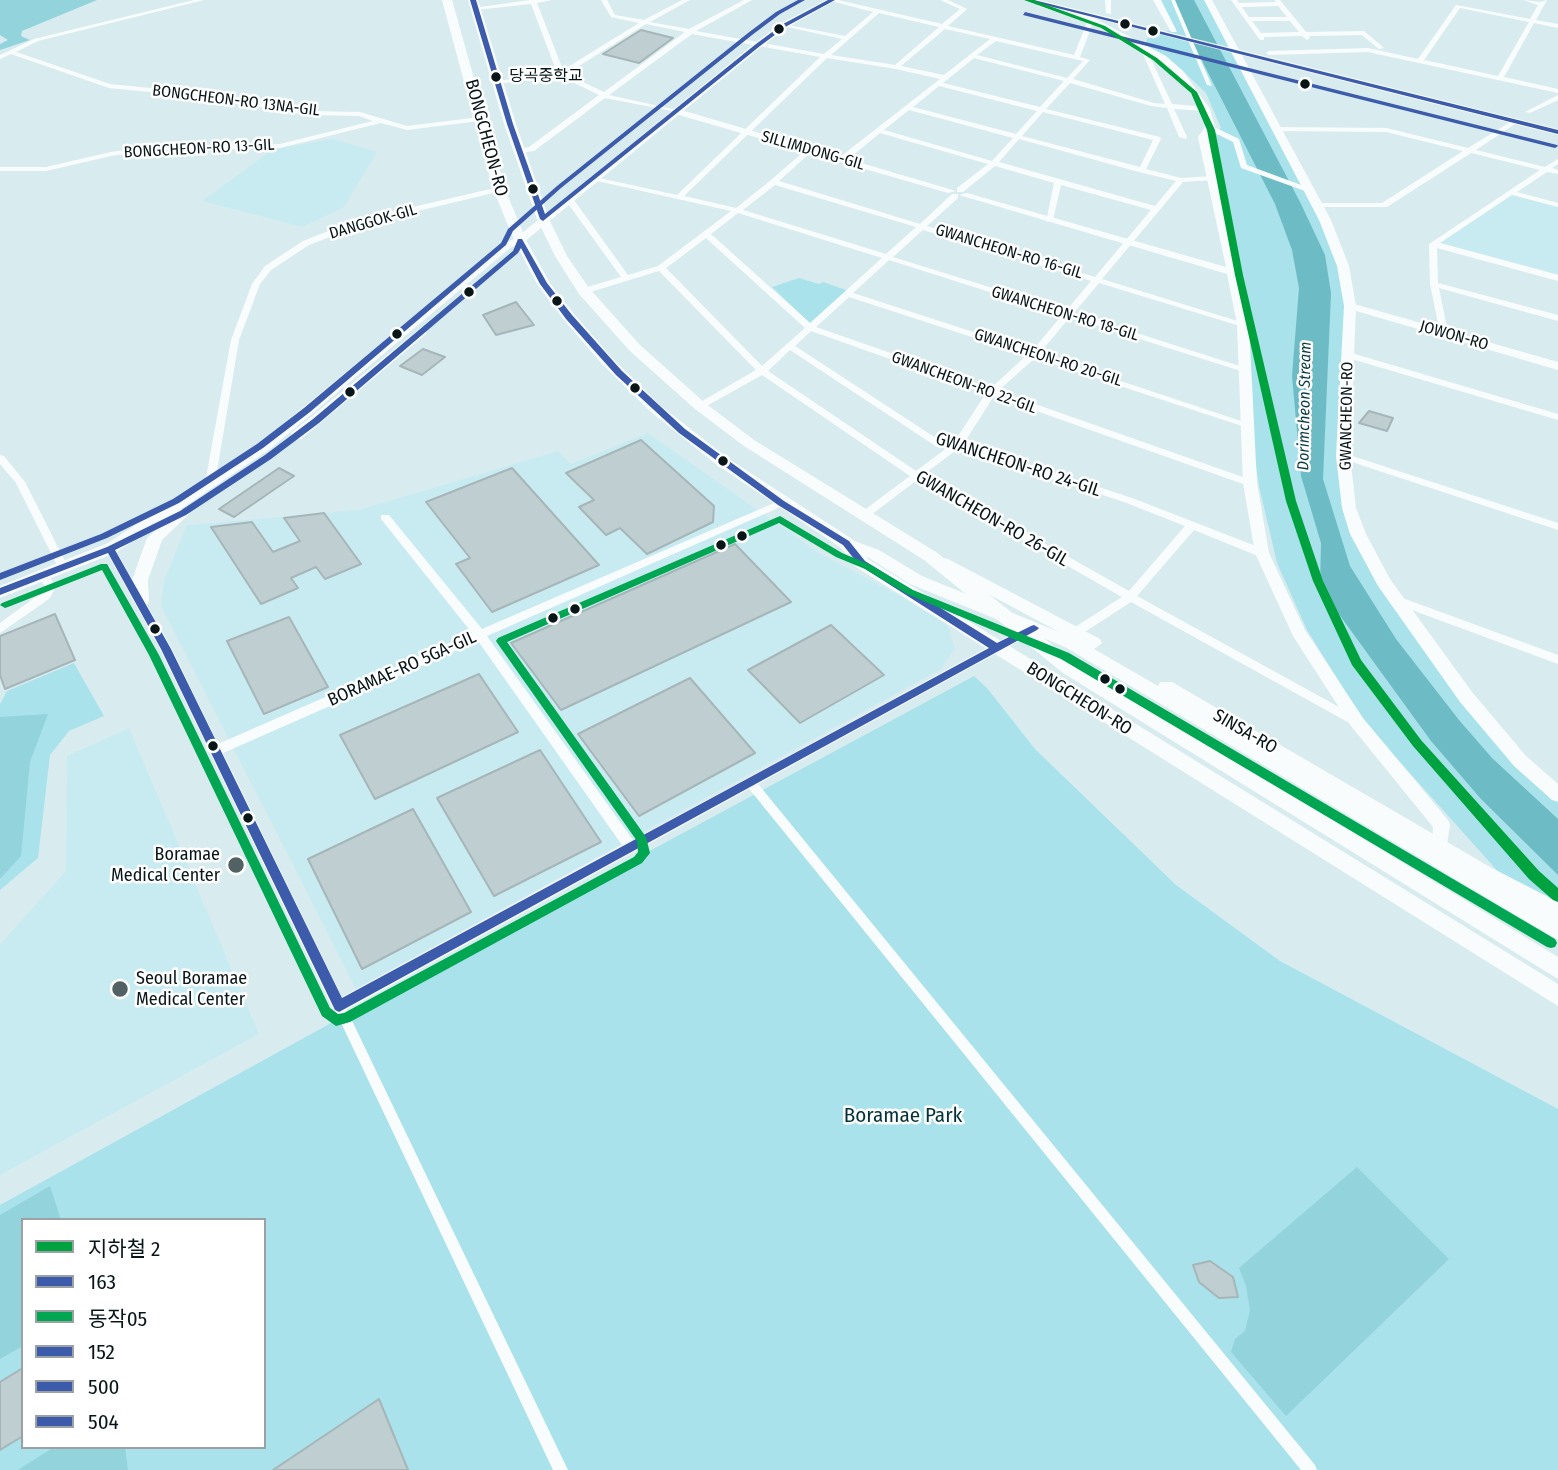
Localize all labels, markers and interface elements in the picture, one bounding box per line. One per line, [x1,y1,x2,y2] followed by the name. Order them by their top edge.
[1118,17,1132,31] unlabelled marker
[772,22,786,36] unlabelled marker
[1146,24,1160,38] unlabelled marker
[509,67,583,87] place label: 당곡중학교
[489,70,503,84] marker: 당곡중학교
[460,77,512,199] street label: BONGCHEON-RO
[1298,77,1312,91] unlabelled marker
[151,81,321,121] street label: BONGCHEON-RO 13NA-GIL
[759,127,867,175] street label: SILLIMDONG-GIL
[123,135,275,163] street label: BONGCHEON-RO 13-GIL
[526,182,540,196] unlabelled marker
[327,200,419,244] street label: DANGGOK-GIL
[933,220,1085,284] street label: GWANCHEON-RO 16-GIL
[989,282,1141,346] street label: GWANCHEON-RO 18-GIL
[462,285,476,299] unlabelled marker
[550,294,564,308] unlabelled marker
[1417,317,1491,355] street label: JOWON-RO
[972,325,1124,391] street label: GWANCHEON-RO 20-GIL
[390,327,404,341] unlabelled marker
[1294,341,1316,471] water label: Dorimcheon Stream
[889,348,1039,418] street label: GWANCHEON-RO 22-GIL
[1336,361,1358,471] street label: GWANCHEON-RO
[628,381,642,395] unlabelled marker
[343,385,357,399] unlabelled marker
[933,428,1103,502] street label: GWANCHEON-RO 24-GIL
[716,454,730,468] unlabelled marker
[912,466,1072,572] street label: GWANCHEON-RO 26-GIL
[735,529,749,543] unlabelled marker
[714,538,728,552] unlabelled marker
[568,602,582,616] unlabelled marker
[546,611,560,625] unlabelled marker
[148,622,162,636] unlabelled marker
[324,627,480,711] street label: BORAMAE-RO 5GA-GIL
[1022,658,1136,740] street label: BONGCHEON-RO
[1098,672,1112,686] unlabelled marker
[1113,682,1127,696] unlabelled marker
[1209,705,1281,759] street label: SINSA-RO
[206,739,220,753] unlabelled marker
[241,811,255,825] unlabelled marker
[111,844,220,886] place label: Boramae Medical Center
[226,855,246,875] marker: Boramae Medical Center
[136,968,247,1010] place label: Seoul Boramae Medical Center
[110,979,130,999] marker: Seoul Boramae Medical Center
[844,1103,962,1129] park label: Boramae Park
[21,1218,266,1449] legend
[88,1236,160,1262] text: 지하철 2
[88,1269,116,1295] text: 163
[88,1306,147,1332] text: 동작05
[88,1339,115,1365] text: 152
[88,1374,120,1400] text: 500
[88,1409,119,1435] text: 504

